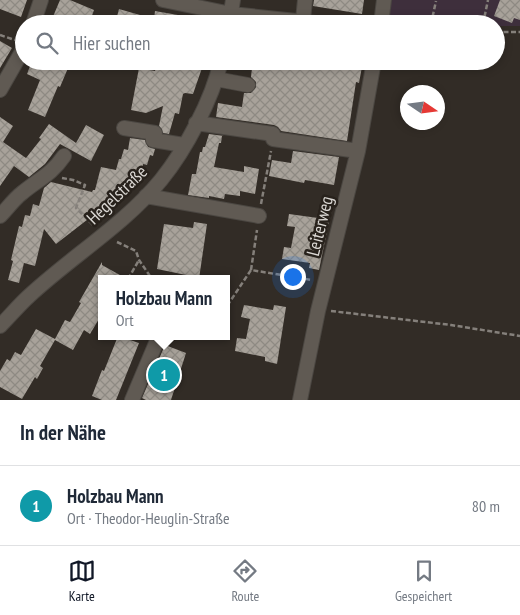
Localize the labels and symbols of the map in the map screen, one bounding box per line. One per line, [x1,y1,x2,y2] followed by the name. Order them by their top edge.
[400,85,445,130] north arrow
[81,160,152,229] street label: Hegelstraße
[301,194,338,258] street label: Leiterweg
[280,264,306,290] your location
[148,356,180,394] pin: 1

